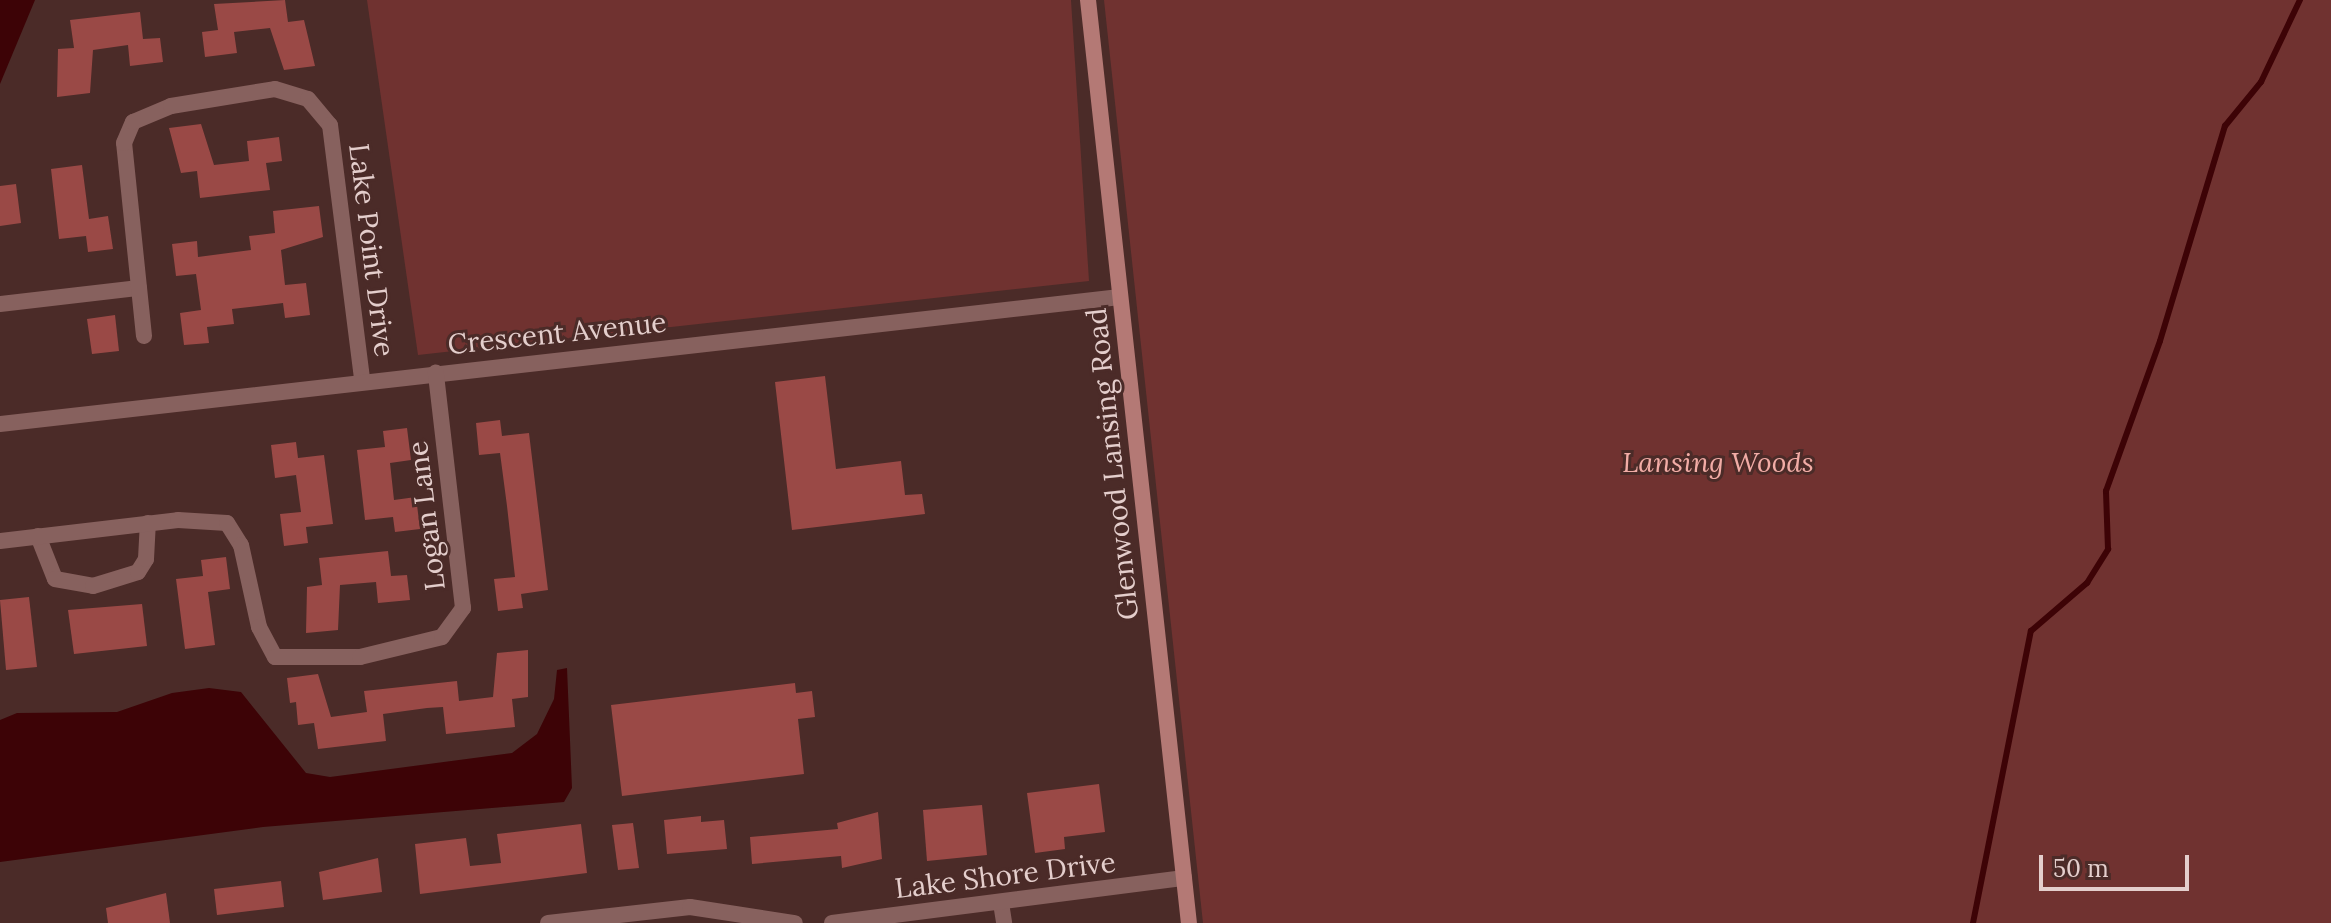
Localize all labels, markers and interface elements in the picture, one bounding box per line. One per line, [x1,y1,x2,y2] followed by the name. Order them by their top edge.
[342,141,402,359] street label: Lake Point Drive
[446,305,668,361] street label: Crescent Avenue
[1079,306,1145,622] street label: Glenwood Lansing Road
[400,439,452,593] street label: Logan Lane
[1622,445,1814,479] park label: Lansing Woods
[2043,839,2193,889] scale bar
[893,845,1117,905] street label: Lake Shore Drive
[2053,853,2109,884] text: 50 m

